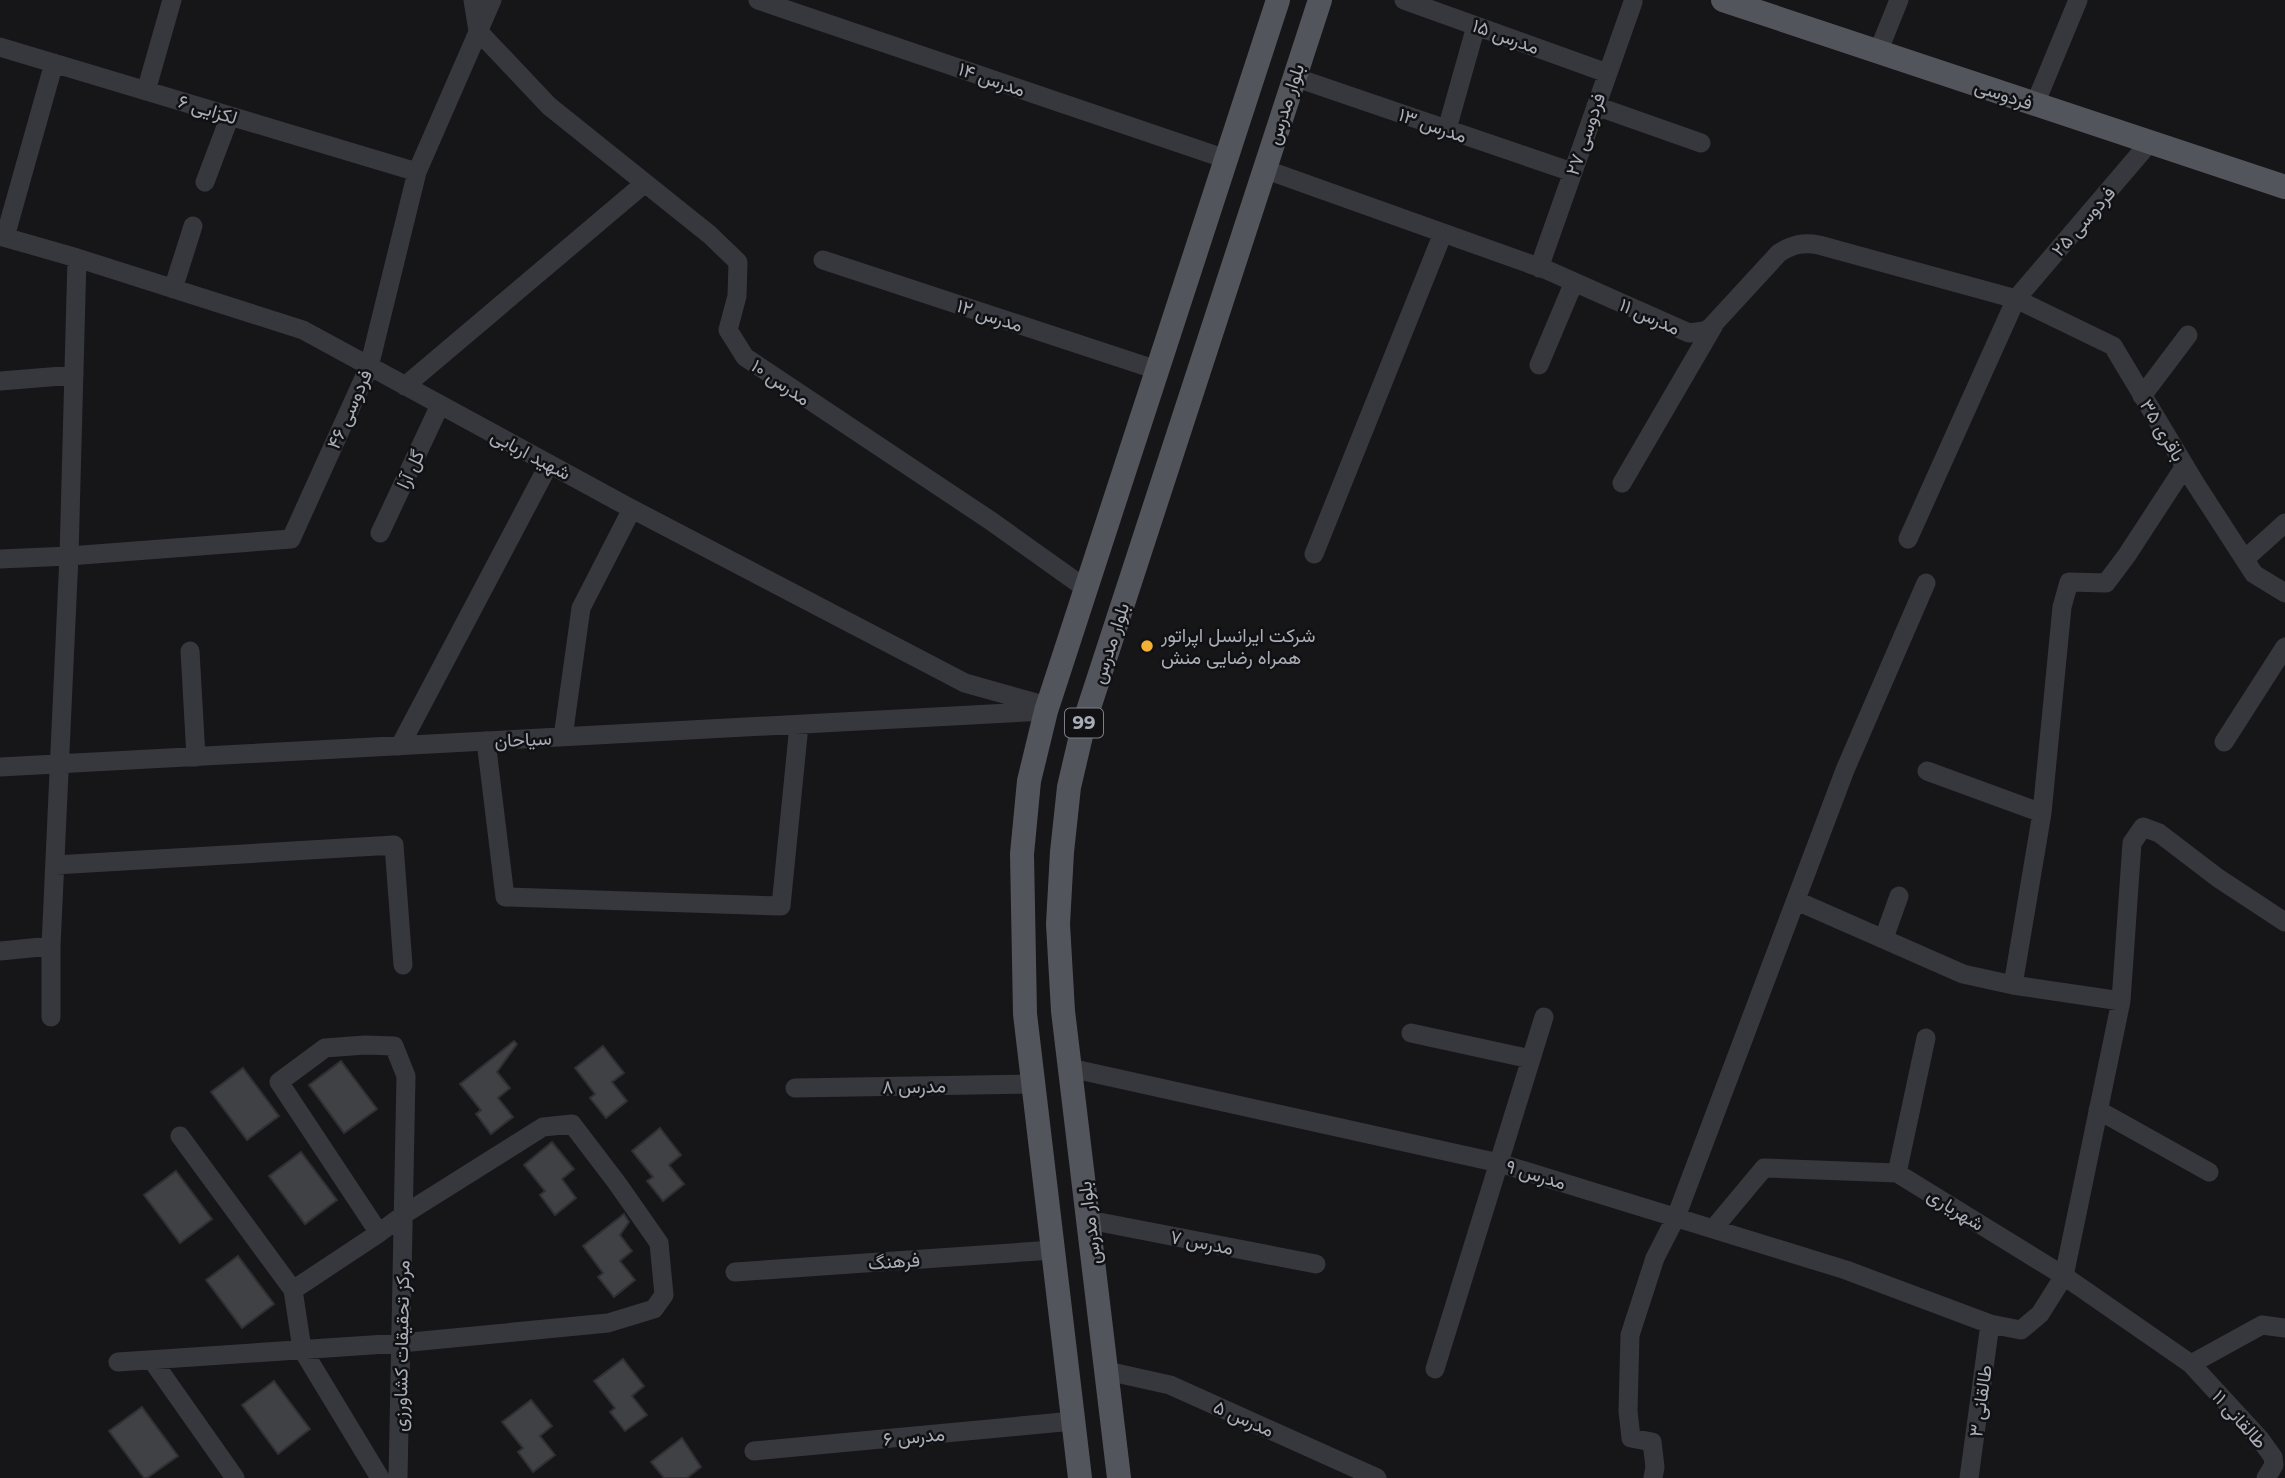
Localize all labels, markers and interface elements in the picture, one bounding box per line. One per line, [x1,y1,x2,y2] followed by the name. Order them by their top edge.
[1469,14,1542,59] street label: مدرس ۱۵
[955,57,1028,102] street label: مدرس ۱۴
[1262,61,1309,148] street label: بلوار مدرس
[1972,74,2036,115] street label: فردوسی
[175,90,240,129] street label: لکزایی ۶
[1561,90,1610,178] street label: فردوسی ۲۷
[1396,103,1470,148] street label: مدرس ۱۳
[2047,182,2120,261] street label: فردوسی ۲۵
[1616,293,1684,340] street label: مدرس ۱۱
[954,294,1026,337] street label: مدرس ۱۲
[747,354,815,410] street label: مدرس ۱۰
[322,366,377,452] street label: فردوسی ۴۶
[2135,395,2190,466] street label: باقری ۳۵
[487,424,575,485] street label: شهید اربابی
[392,446,429,492] street label: گل آرا
[1087,600,1134,687] street label: بلوار مدرس
[1160,624,1315,669] place label: شرکت ایرانسل اپراتور همراه رضایی منش
[1139,638,1155,654] marker: شرکت ایرانسل اپراتور همراه رضایی منش
[1065,708,1103,738] road number: 99
[494,727,552,752] street label: سیاحان
[882,1074,946,1099] street label: مدرس ۸
[1503,1154,1569,1195] street label: مدرس ۹
[1073,1180,1106,1266] street label: بلوار مدرس
[1923,1183,1988,1236] street label: شهریاری
[1168,1225,1235,1260] street label: مدرس ۷
[867,1248,921,1275] street label: فرهنگ
[389,1260,414,1432] street label: مرکز تحقیقات کشاورزی
[1964,1364,1997,1439] street label: طالقانی ۳
[2207,1385,2272,1453] street label: طالقانی ۱۱
[1210,1395,1278,1442] street label: مدرس ۵
[882,1422,946,1451] street label: مدرس ۶

